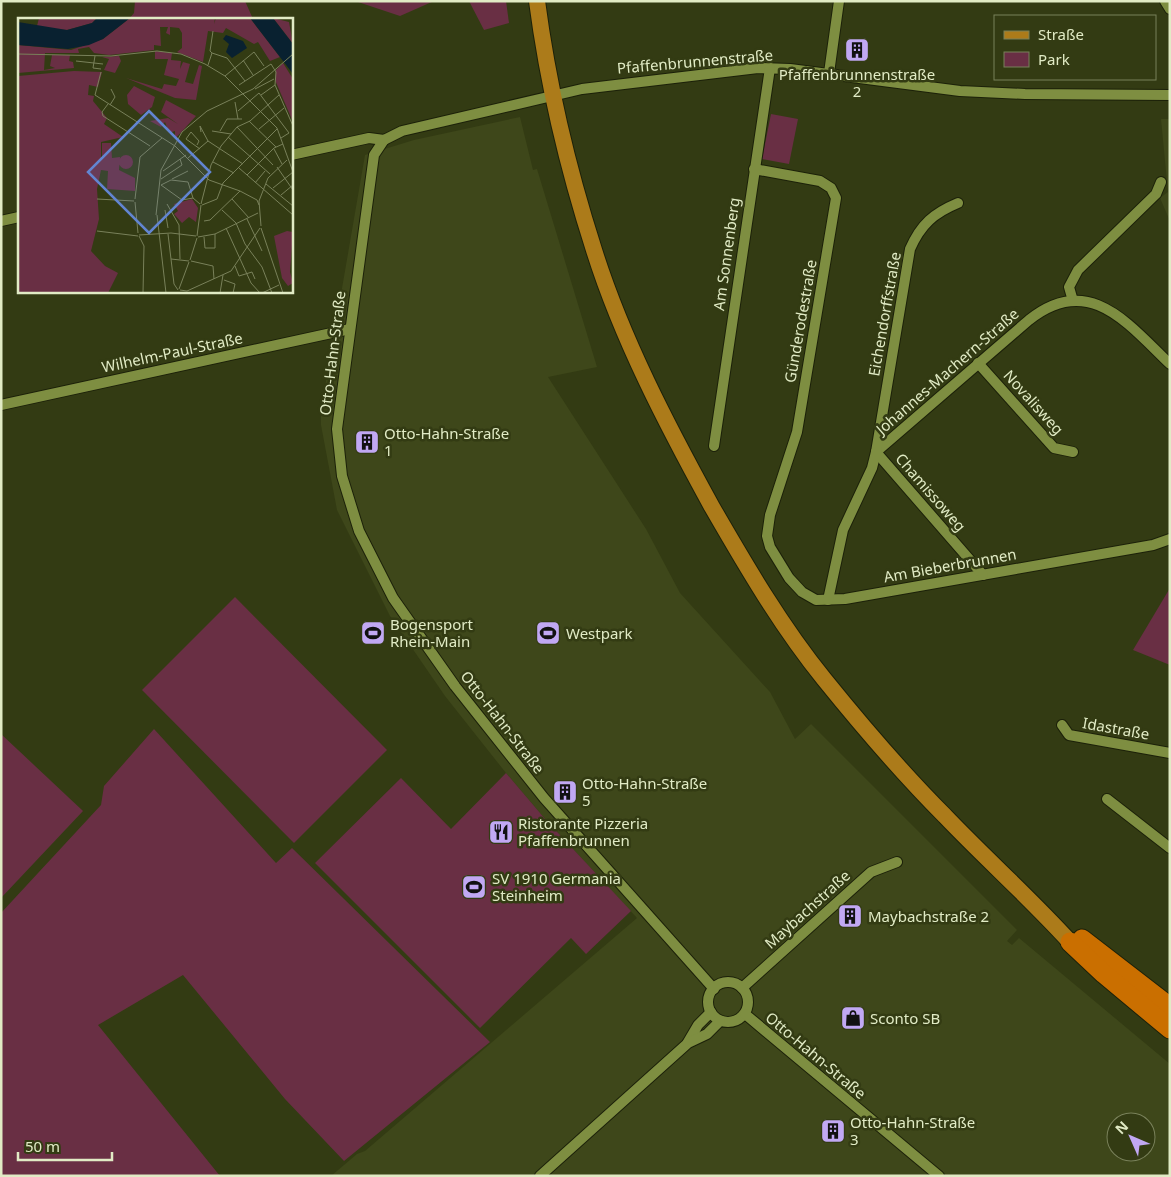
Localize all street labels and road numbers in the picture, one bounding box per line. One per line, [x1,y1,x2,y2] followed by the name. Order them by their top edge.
[616,44,774,78] street label: Pfaffenbrunnenstraße
[708,196,744,312] street label: Am Sonnenberg
[863,250,905,378] street label: Eichendorffstraße
[779,258,821,384] street label: Günderodestraße
[314,290,350,416] street label: Otto-Hahn-Straße
[870,303,1023,440] street label: Johannes-Machern-Straße
[100,327,244,377] street label: Wilhelm-Paul-Straße
[1000,365,1068,439] street label: Novalisweg
[891,449,971,535] street label: Chamissoweg
[882,543,1018,587] street label: Am Bieberbrunnen
[457,666,549,778] street label: Otto-Hahn-Straße
[1081,712,1151,744] street label: Idastraße
[760,865,854,953] street label: Maybachstraße
[762,1007,870,1103] street label: Otto-Hahn-Straße

